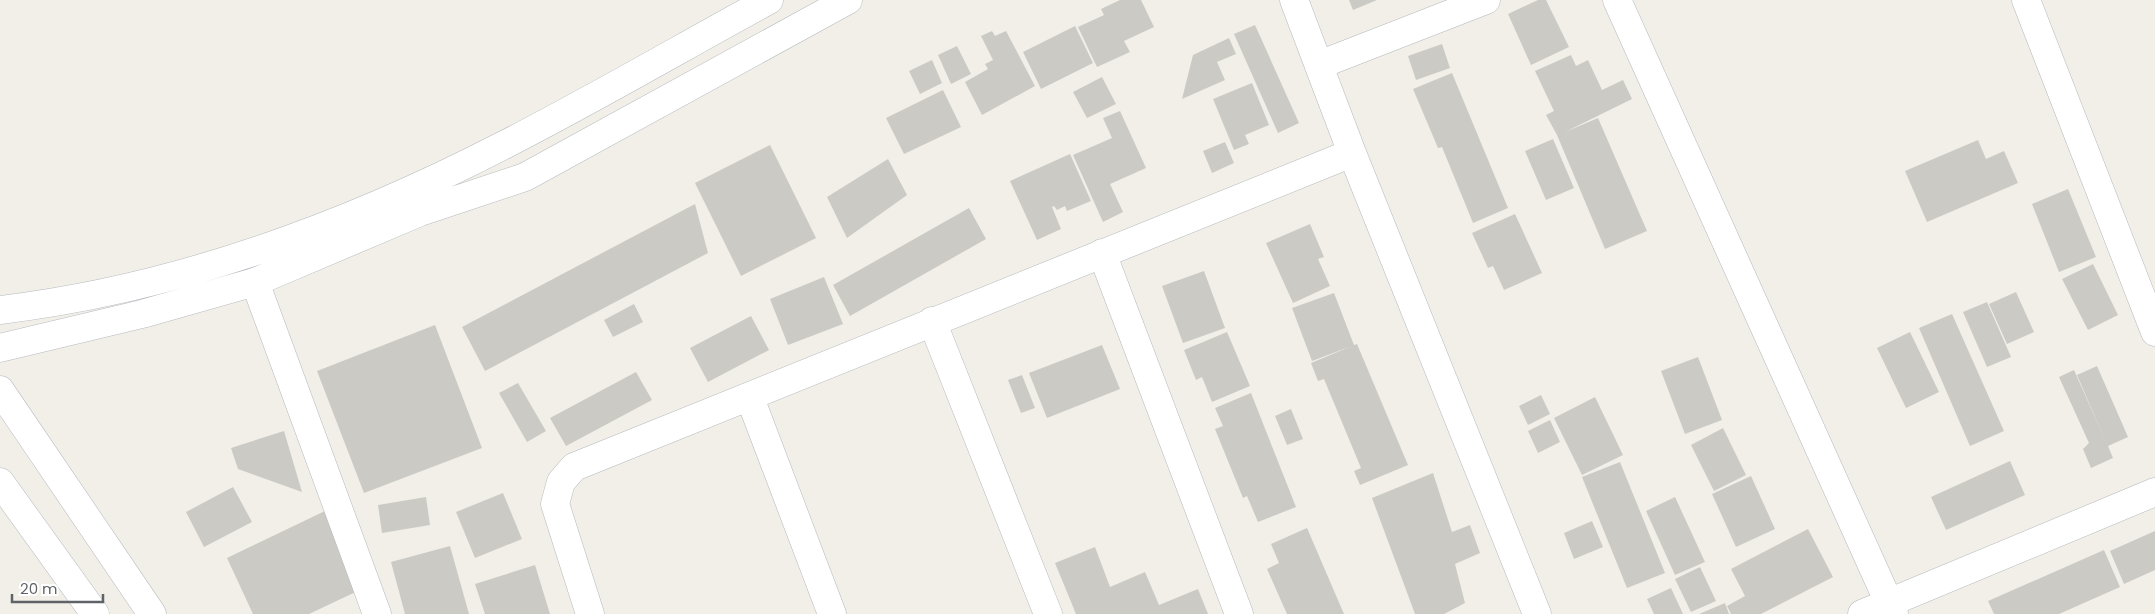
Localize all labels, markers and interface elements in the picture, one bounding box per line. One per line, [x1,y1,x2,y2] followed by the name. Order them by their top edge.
[12,572,104,604] scale bar
[20,578,58,599] text: 20 m

